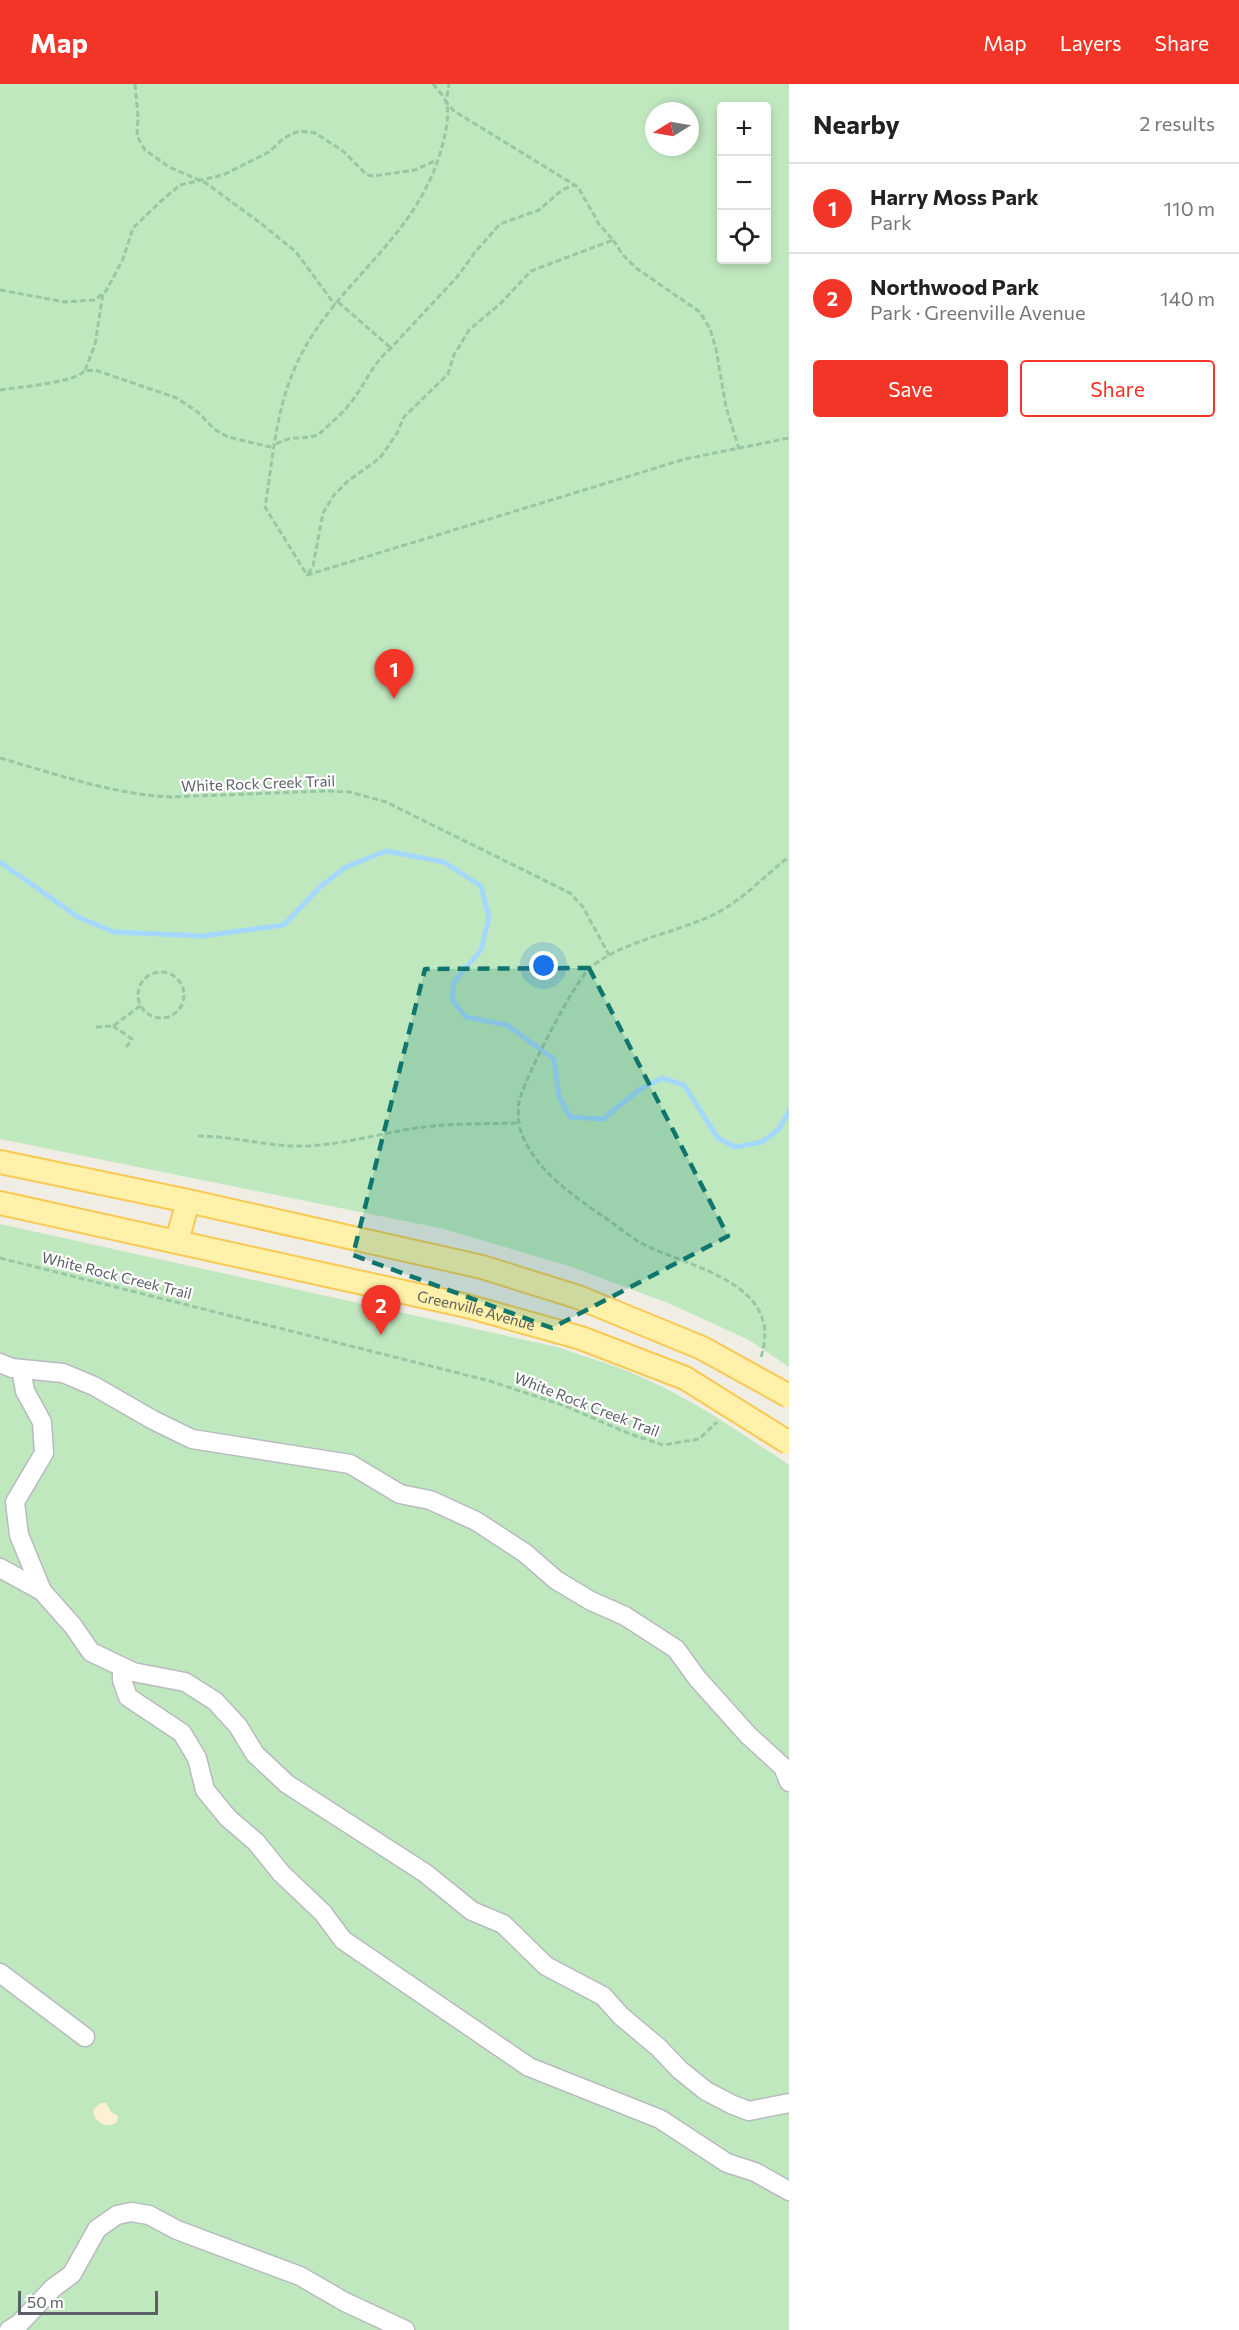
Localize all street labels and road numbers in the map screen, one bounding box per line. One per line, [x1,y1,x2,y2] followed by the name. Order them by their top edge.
[181,771,335,795] street label: White Rock Creek Trail
[40,1248,194,1302] street label: White Rock Creek Trail
[415,1286,537,1334] street label: Greenville Avenue
[512,1368,662,1440] street label: White Rock Creek Trail

